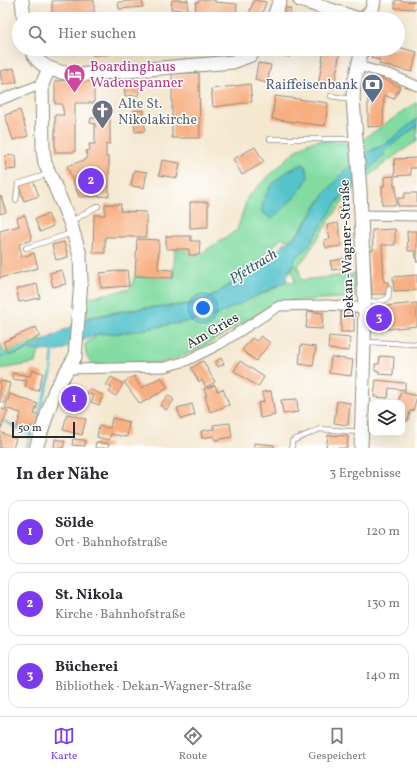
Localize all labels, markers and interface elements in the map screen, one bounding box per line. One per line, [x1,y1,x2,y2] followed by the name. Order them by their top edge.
[12,12,405,56] search box
[26,23,48,45] icon: search
[58,24,136,45] text: Hier suchen
[90,58,183,93] place label: Boardinghaus Wadenspanner
[62,61,88,94] hotel icon: Boardinghaus Wadenspanner
[360,71,386,104] bank icon: Raiffeisenbank
[265,76,358,95] place label: Raiffeisenbank
[118,95,197,130] place label: Alte St. Nikolakirche
[90,98,116,131] church icon: Alte St. Nikolakirche
[78,166,104,196] pin: 2
[336,179,359,319] street label: Dekan-Wagner-Straße
[226,244,282,290] water label: Pfettrach
[193,298,213,318] your location
[366,303,392,333] pin: 3
[183,309,243,354] street label: Am Gries
[61,384,87,414] pin: 1
[369,400,405,436] map controls
[369,400,405,436] button: layers
[12,420,75,439] scale bar
[18,421,42,436] text: 50 m
[16,463,109,486] text: In der Nähe
[330,465,401,483] text: 3 Ergebnisse
[55,513,94,534] text: Sölde
[27,523,33,541] text: 1
[366,523,400,541] text: 120 m
[55,534,167,552] text: Ort · Bahnhofstraße
[55,585,123,606] text: St. Nikola
[27,595,33,613] text: 2
[367,595,400,613] text: 130 m
[55,606,186,624] text: Kirche · Bahnhofstraße
[55,657,118,678] text: Bücherei
[27,667,33,685] text: 3
[366,667,400,685] text: 140 m
[55,678,251,696] text: Bibliothek · Dekan-Wagner-Straße
[51,725,77,764] tab: Karte
[179,725,207,764] tab: Route
[309,725,366,764] tab: Gespeichert

